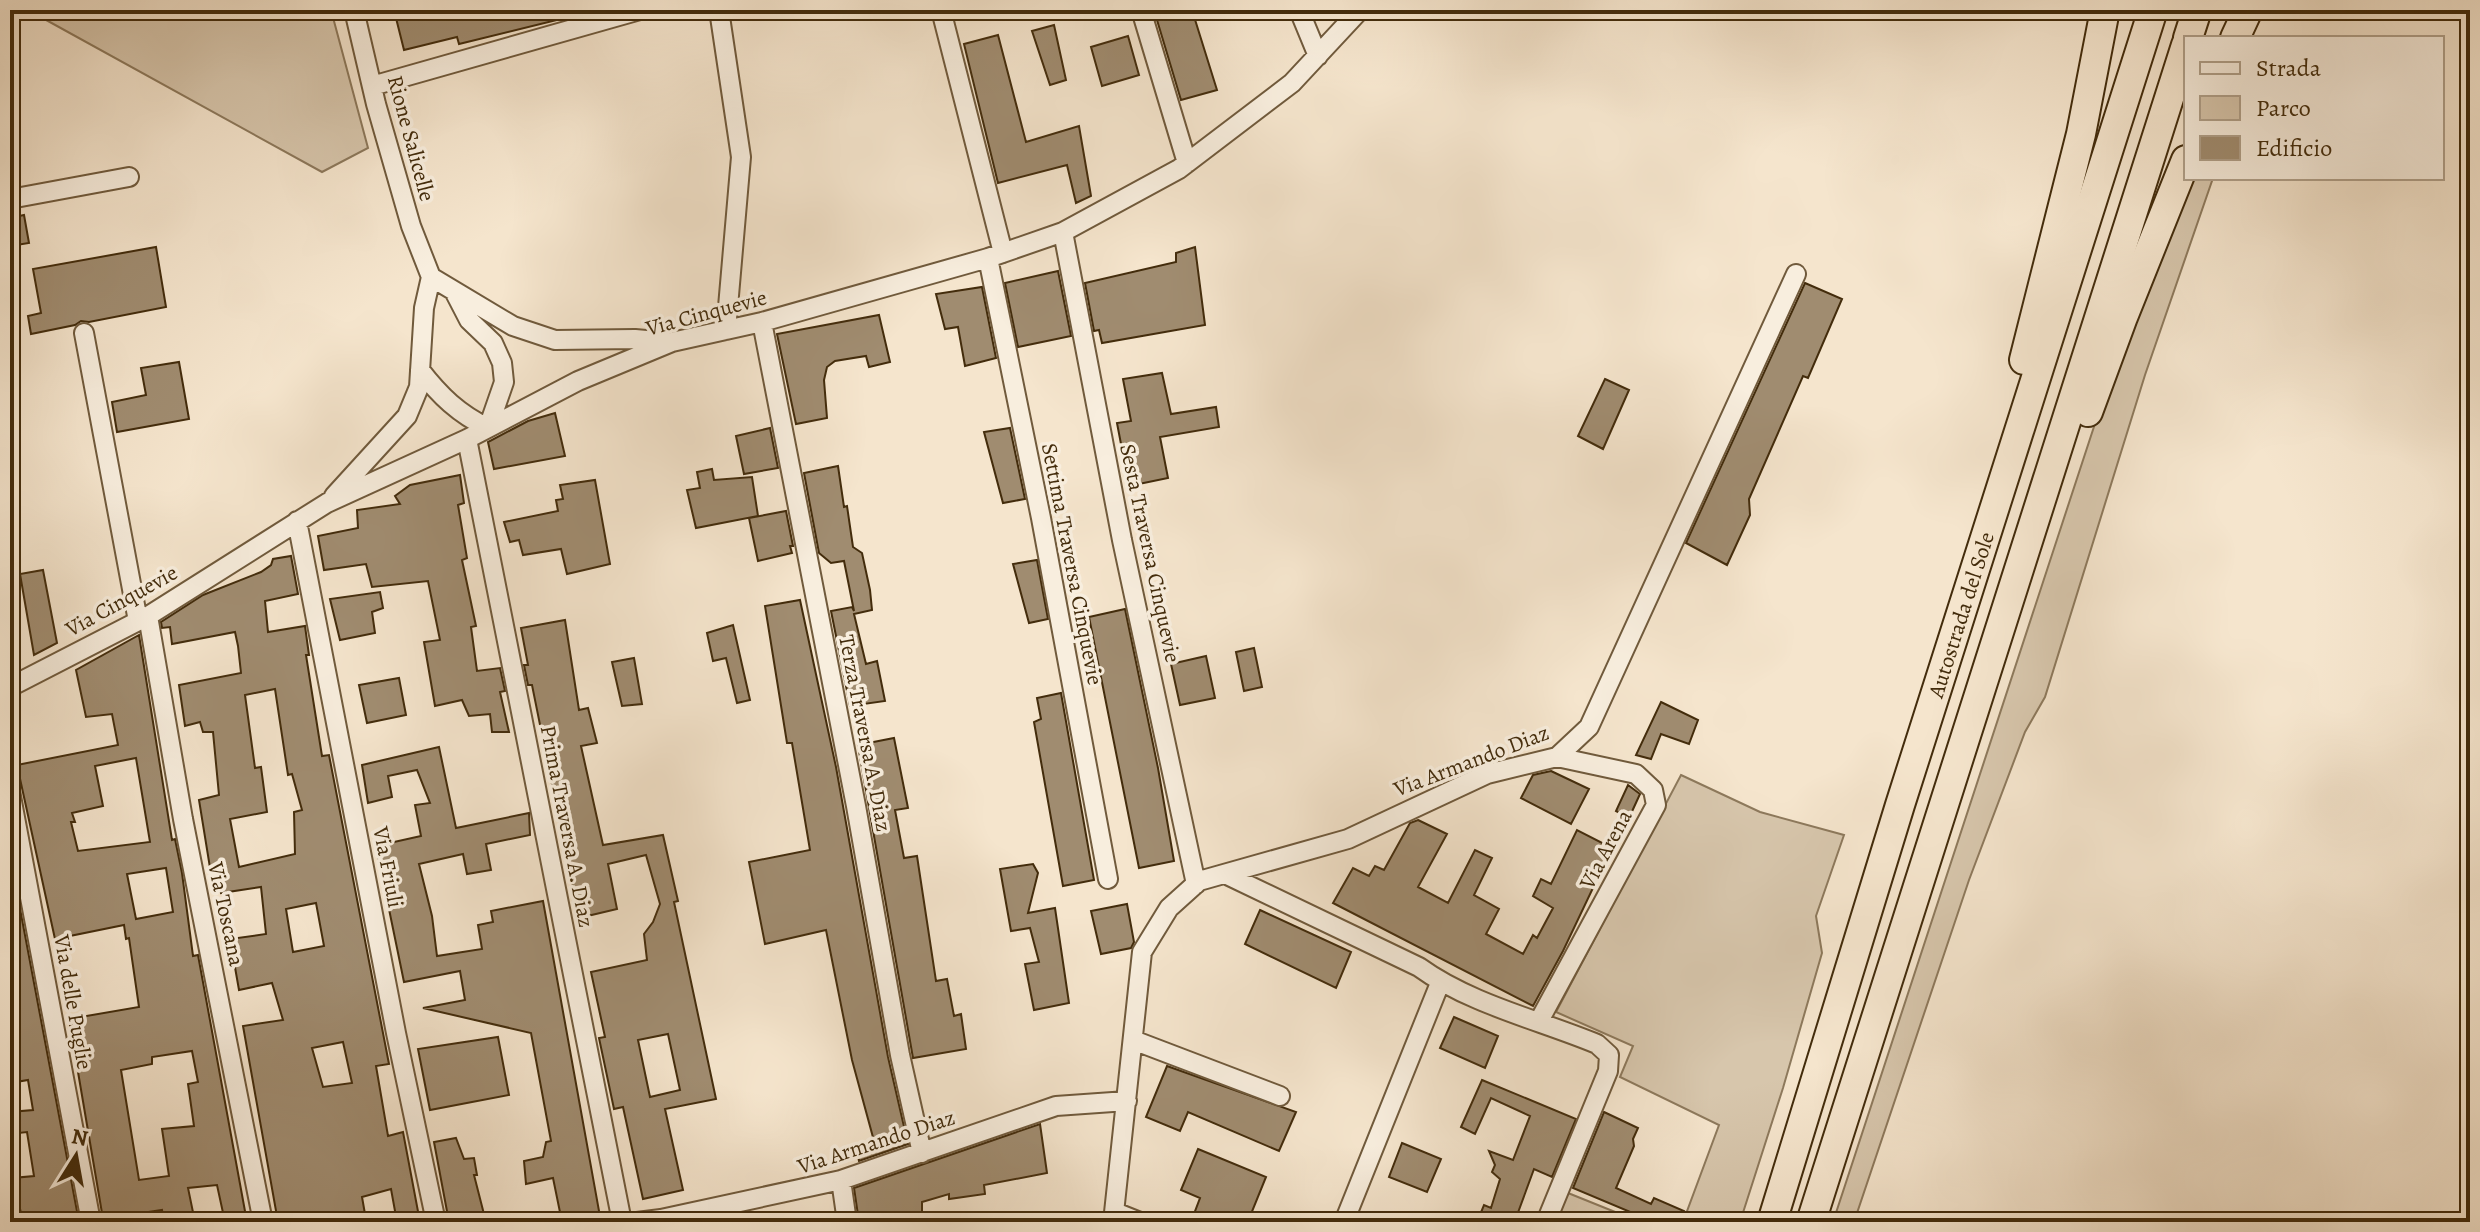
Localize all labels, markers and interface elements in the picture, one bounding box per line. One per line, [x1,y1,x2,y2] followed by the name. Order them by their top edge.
[2184,36,2444,180] legend
[2256,52,2322,84] text: Strada
[380,72,442,205] street label: Rione Salicelle
[2256,92,2311,124] text: Parco
[2256,132,2332,164] text: Edificio
[642,282,770,344] street label: Via Cinquevie
[1034,441,1110,688] street label: Settima Traversa Cinquevie
[1112,441,1188,665] street label: Sesta Traversa Cinquevie
[1921,528,2002,703] street label: Autostrada del Sole
[59,558,183,645] street label: Via Cinquevie
[831,632,899,834] street label: Terza Traversa A. Diaz
[1389,718,1553,805] street label: Via Armando Diaz
[533,722,601,930] street label: Prima Traversa A. Diaz
[1572,804,1640,895] street label: Via Arena
[365,823,411,910] street label: Via Friuli
[200,859,252,970] street label: Via Toscana
[46,931,100,1072] street label: Via delle Puglie
[793,1102,959,1182] street label: Via Armando Diaz
[36,1116,116,1196] north arrow
[69,1121,90,1154] text: N

